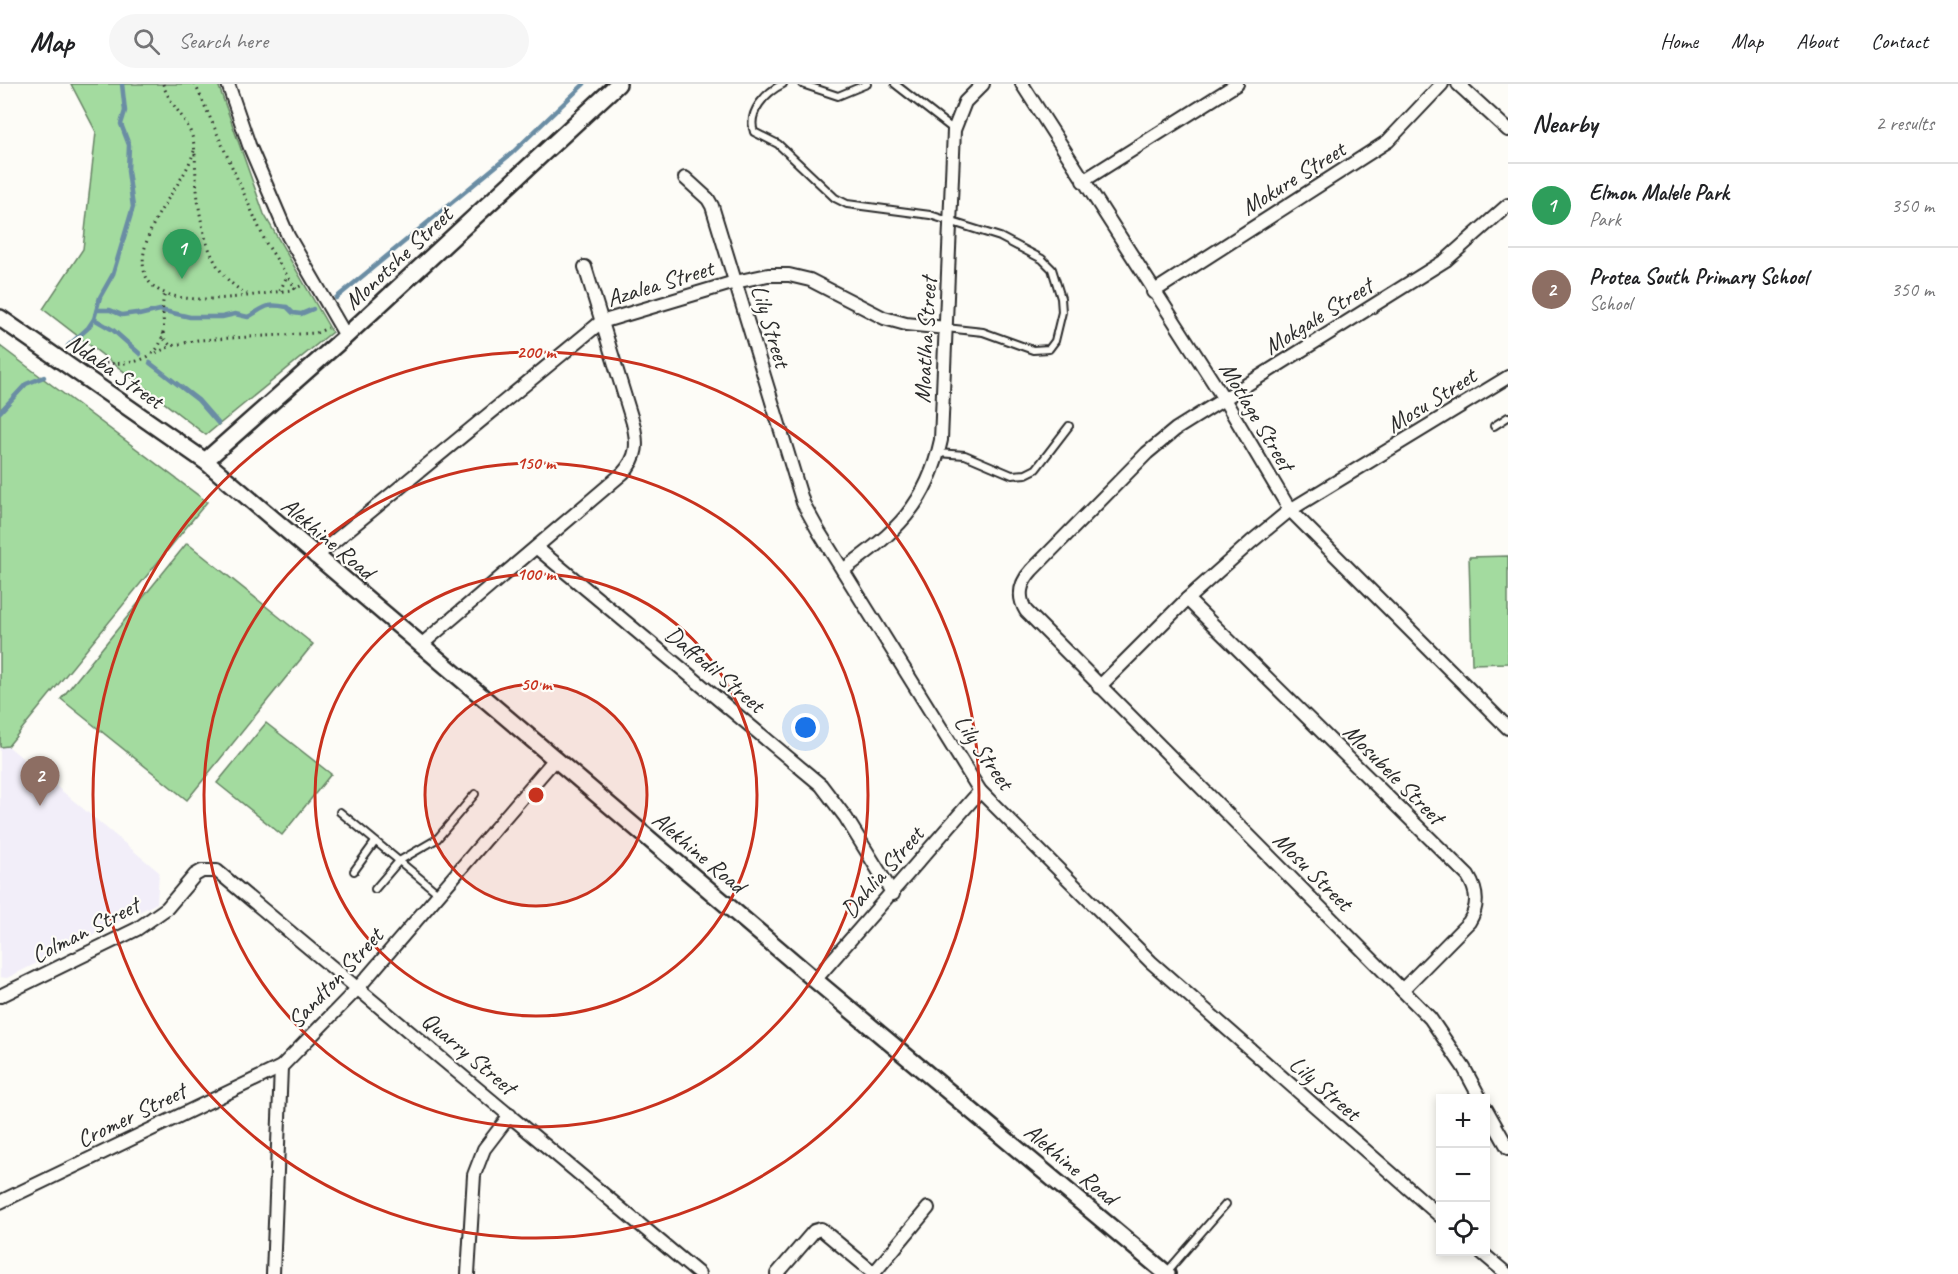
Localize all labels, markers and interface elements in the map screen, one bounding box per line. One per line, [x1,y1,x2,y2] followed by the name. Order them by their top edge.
[109,14,529,68] search box
[30,24,73,59] text: Map
[130,25,163,58] icon: search
[178,27,268,55] text: Search here
[1660,28,1698,54] text: Home
[1731,28,1763,54] text: Map
[1796,28,1838,54] text: About
[1871,28,1928,54] text: Contact
[1532,107,1597,140] text: Nearby
[1875,111,1934,136] text: 2 results
[1235,133,1352,222] street label: Mokure Street
[1589,179,1729,207] text: Elmon Malele Park
[1547,193,1556,218] text: 1
[1891,193,1934,218] text: 350 m
[337,199,460,316] street label: Monotshe Street
[1589,207,1621,232] text: Park
[162,230,201,279] pin: 1
[603,252,719,313] street label: Azalea Street
[1589,263,1808,291] text: Protea South Primary School
[1258,269,1381,361] street label: Mokgale Street
[907,273,943,404] street label: Moatlha Street
[1547,277,1556,302] text: 2
[1891,277,1934,302] text: 350 m
[744,281,798,373] street label: Lily Street
[1589,291,1632,316] text: School
[61,327,171,417] street label: Ndaba Street
[517,341,557,363] text: 200 m
[1213,356,1303,479] street label: Motlage Street
[1380,360,1483,439] street label: Mosu Street
[517,452,557,474] text: 150 m
[275,490,384,588] street label: Alekhine Road
[517,563,557,585] text: 100 m
[659,619,772,721] street label: Daffodil Street
[521,673,553,695] text: 50 m
[947,709,1022,797] street label: Lily Street
[791,713,820,742] your location
[1337,717,1453,833] street label: Mosubele Street
[20,756,60,806] pin: 2
[526,785,546,805] centre of rings
[646,804,755,902] street label: Alekhine Road
[834,819,931,924] street label: Dahlia Street
[1267,825,1361,919] street label: Mosu Street
[26,889,147,970] street label: Colman Street
[281,920,391,1035] street label: Sandton Street
[416,1005,525,1103] street label: Quarry Street
[1283,1049,1368,1128] street label: Lily Street
[72,1074,193,1154] street label: Cromer Street
[1436,1094,1490,1256] map controls
[1436,1094,1490,1148] button: +
[1018,1116,1127,1214] street label: Alekhine Road
[1436,1148,1490,1202] button: −
[1436,1202,1490,1256] button: locate

